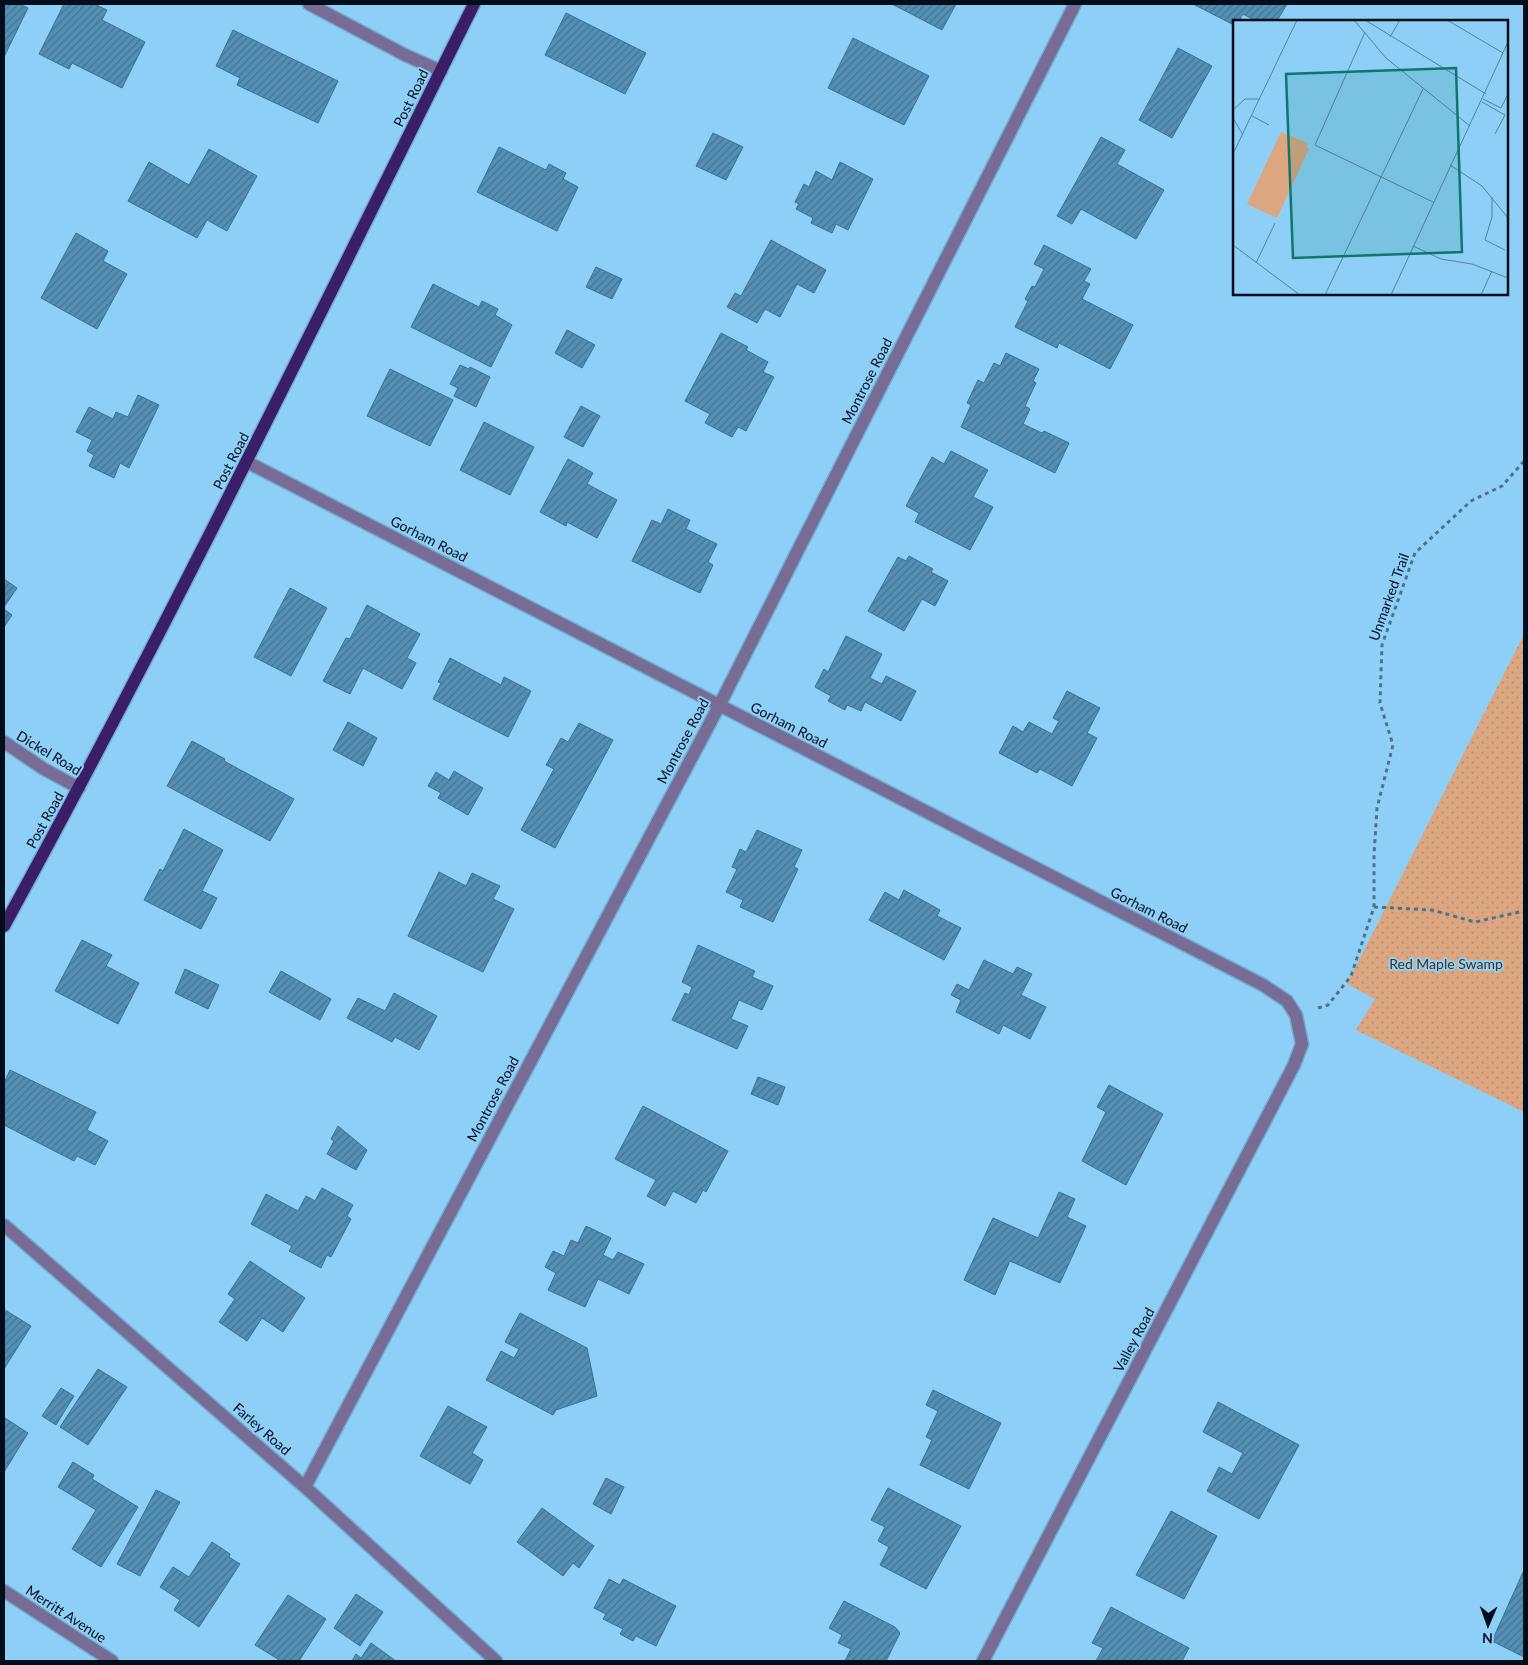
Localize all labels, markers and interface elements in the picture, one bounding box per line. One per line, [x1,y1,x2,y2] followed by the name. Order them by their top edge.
[1233,20,1508,295] inset map
[389,66,432,129] street label: Post Road
[838,335,896,427] street label: Montrose Road
[209,429,252,492] street label: Post Road
[388,512,471,565] street label: Gorham Road
[1365,551,1412,643] street label: Unmarked Trail
[653,695,712,786] street label: Montrose Road
[748,698,831,751] street label: Gorham Road
[14,727,85,779] street label: Dickel Road
[22,789,67,851] street label: Post Road
[1108,883,1191,936] street label: Gorham Road
[1389,955,1503,972] park label: Red Maple Swamp
[463,1053,522,1144] street label: Montrose Road
[1109,1305,1158,1375] street label: Valley Road
[230,1399,295,1458] street label: Farley Road
[23,1581,110,1646] street label: Merritt Avenue
[1463,1600,1513,1650] north arrow
[1482,1630,1493,1647] text: N

